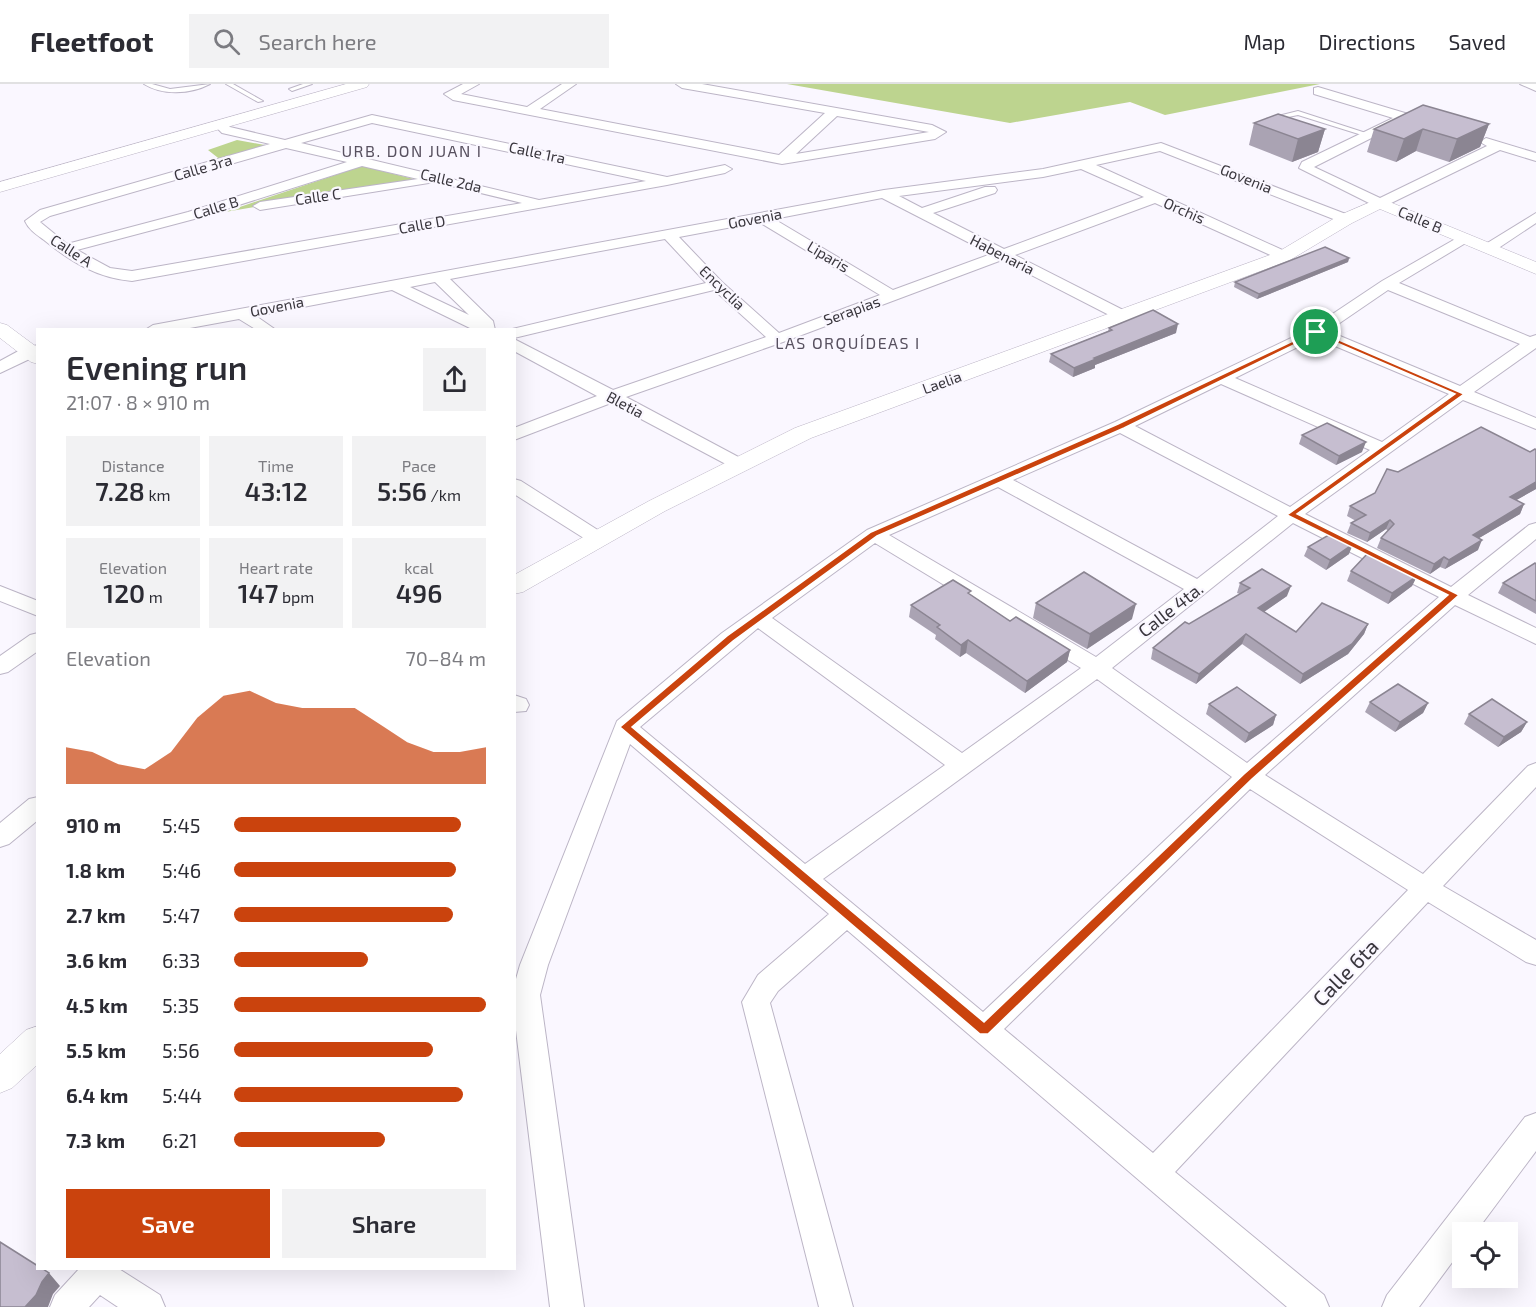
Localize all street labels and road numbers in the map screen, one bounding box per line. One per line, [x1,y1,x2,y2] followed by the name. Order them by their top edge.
[507,137,567,167] street label: Calle 1ra
[172,150,234,184] street label: Calle 3ra
[1218,160,1275,197] street label: Govenia
[419,164,484,196] street label: Calle 2da
[294,184,342,208] street label: Calle C
[191,192,241,222] street label: Calle B
[1161,193,1208,227] street label: Orchis
[1396,202,1445,236] street label: Calle B
[726,204,783,232] street label: Govenia
[397,211,447,237] street label: Calle D
[47,230,96,271] street label: Calle A
[967,230,1038,278] street label: Habenaria
[804,237,853,276] street label: Liparis
[696,261,749,313] street label: Encyclia
[248,292,305,320] street label: Govenia
[821,292,882,329] street label: Serapias
[920,367,964,397] street label: Laelia
[604,387,647,421] street label: Bletia
[1133,577,1207,641] street label: Calle 4ta.
[1307,933,1383,1011] street label: Calle 6ta

